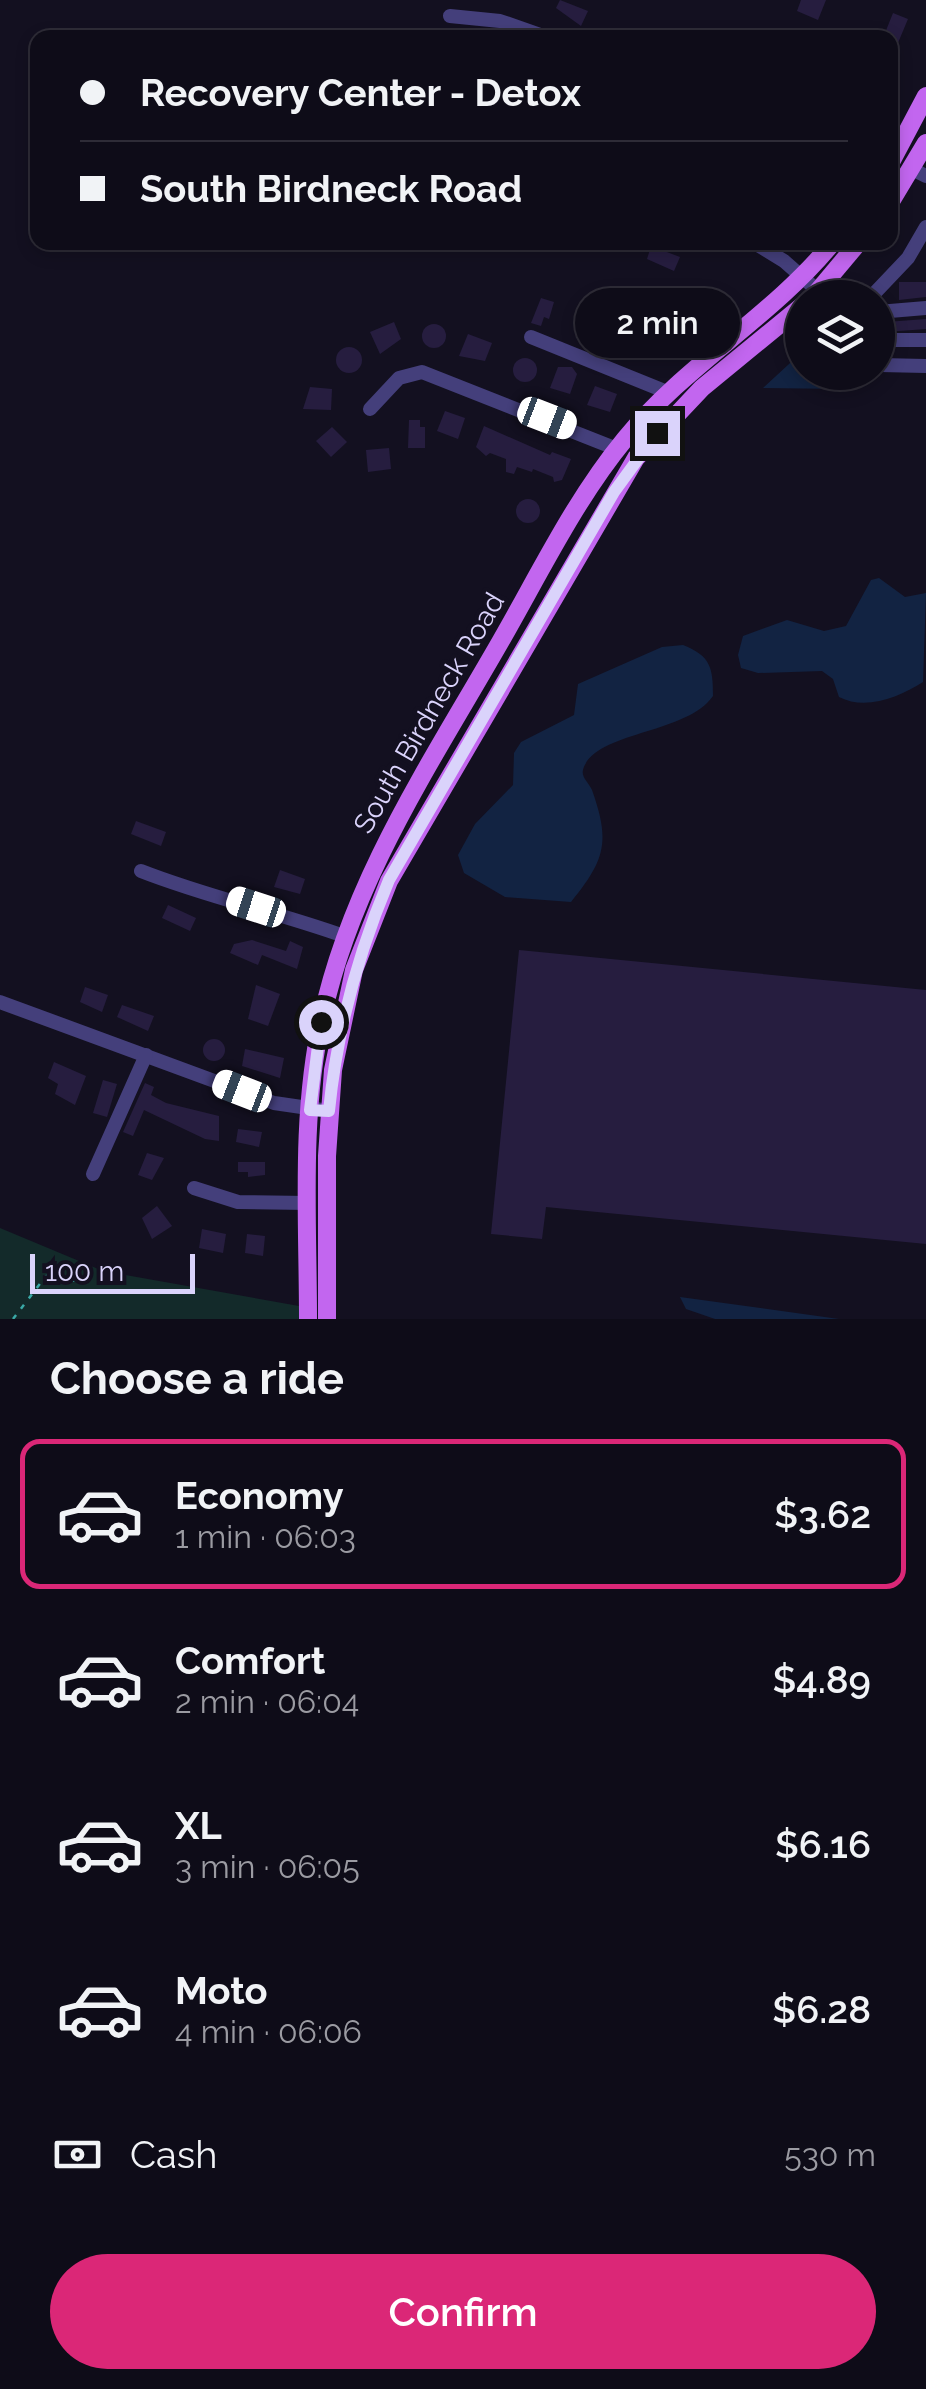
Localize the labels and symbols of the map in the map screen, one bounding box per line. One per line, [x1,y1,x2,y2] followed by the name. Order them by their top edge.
[574,288,740,358] callout: 2 min
[514,393,580,443] car
[635,411,680,456] route end
[347,587,511,839] street label: South Birdneck Road
[223,883,289,931] car
[299,1000,344,1045] route start
[209,1066,275,1116] car
[30,1249,195,1294] scale bar

